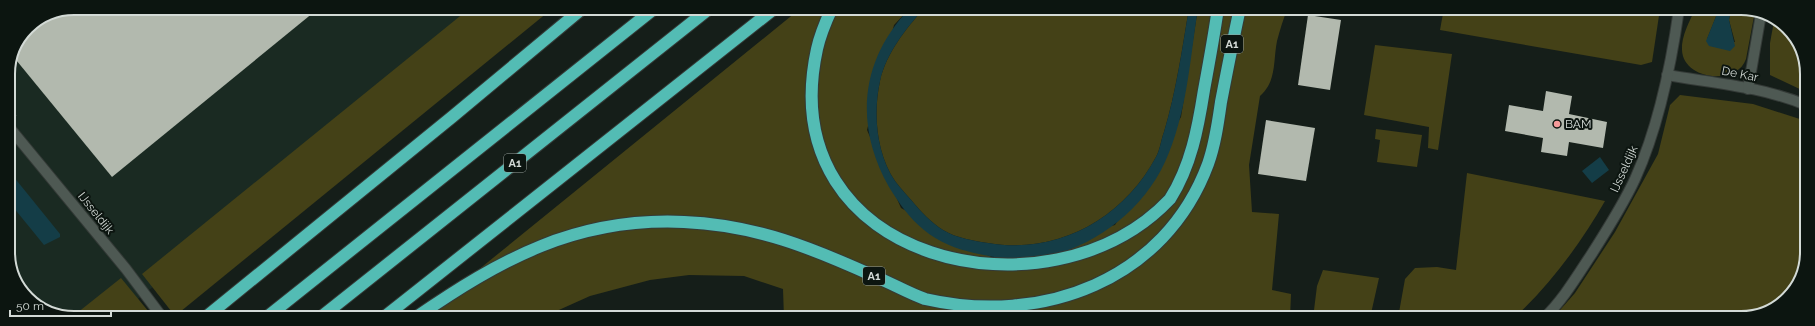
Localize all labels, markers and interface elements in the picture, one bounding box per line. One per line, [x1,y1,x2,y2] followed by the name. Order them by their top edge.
[1221,35,1243,53] road number: A1
[1720,64,1760,85] street label: De Kar
[1565,117,1591,131] place label: BAM
[1552,119,1562,129] marker: BAM
[1608,143,1641,195] street label: IJsseldijk
[504,154,526,172] road number: A1
[75,189,117,237] street label: IJsseldijk
[863,267,885,285] road number: A1
[10,292,111,318] scale bar
[16,299,44,313] text: 50 m

